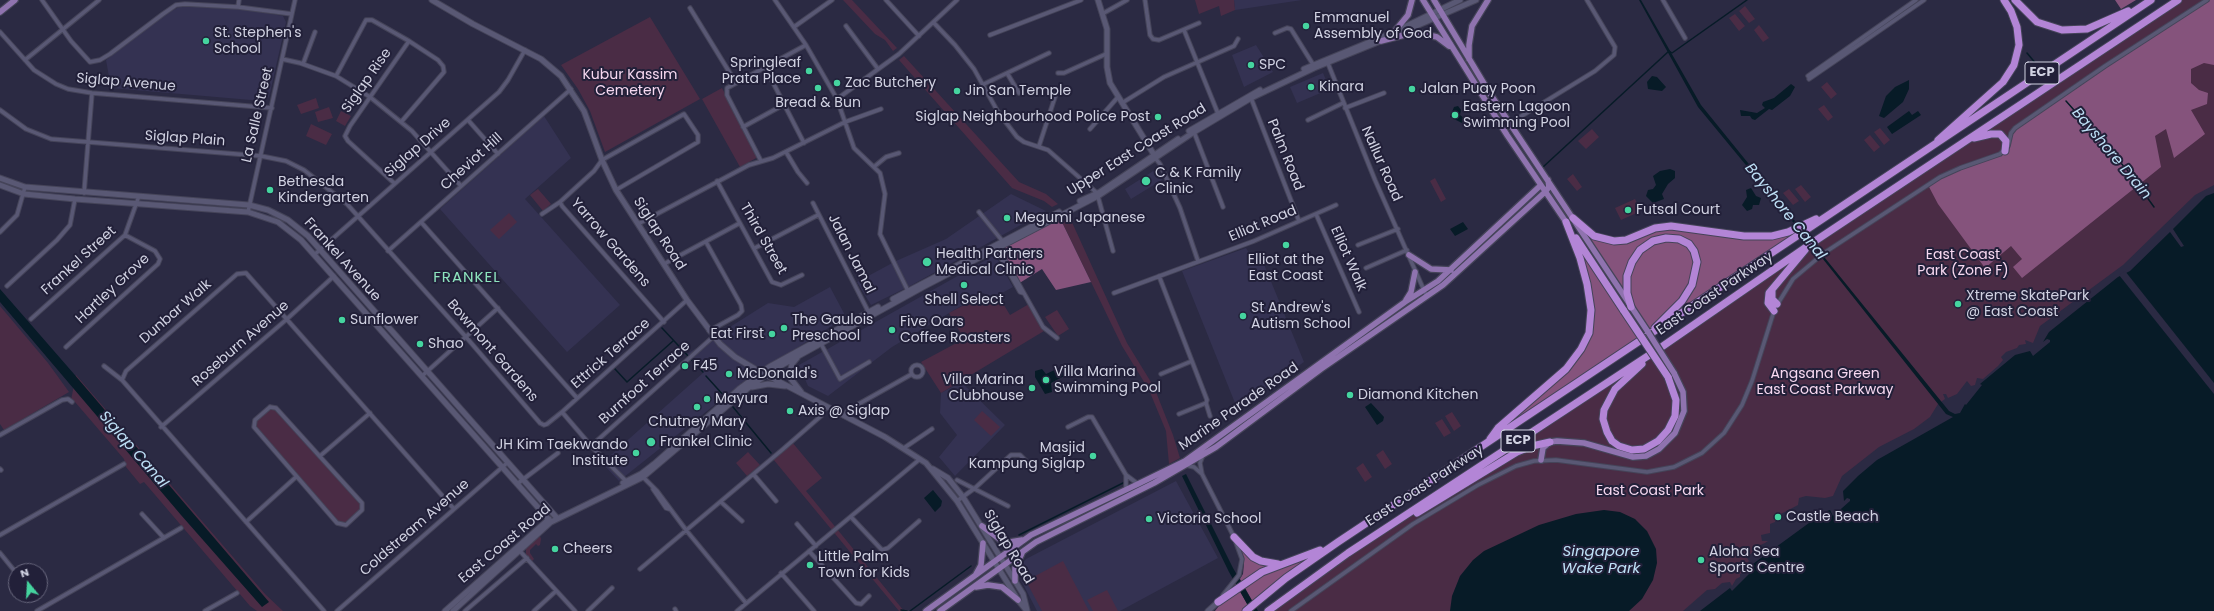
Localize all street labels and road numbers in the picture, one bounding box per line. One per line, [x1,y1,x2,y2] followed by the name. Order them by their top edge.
[339,45,395,117] street label: Siglap Rise
[2025,62,2059,84] road number: ECP
[239,66,277,164] street label: La Salle Street
[76,70,176,96] street label: Siglap Avenue
[1064,100,1210,200] street label: Upper East Coast Road
[381,115,455,181] street label: Siglap Drive
[1263,117,1307,193] street label: Palm Road
[1357,124,1405,204] street label: Nallur Road
[144,128,226,150] street label: Siglap Plain
[438,130,506,194] street label: Cheviot Hill
[629,194,689,274] street label: Siglap Road
[567,195,653,291] street label: Yarrow Gardens
[736,200,790,278] street label: Third Street
[1227,202,1299,246] street label: Elliot Road
[824,212,878,296] street label: Jalan Jamal
[300,215,384,305] street label: Frankel Avenue
[38,223,120,299] street label: Frankel Street
[1326,224,1370,294] street label: Elliot Walk
[1654,249,1776,339] street label: East Coast Parkway
[73,251,153,327] street label: Hartley Grove
[137,276,215,348] street label: Dunbar Walk
[443,296,541,406] street label: Bowmont Gardens
[189,298,293,390] street label: Roseburn Avenue
[568,315,654,393] street label: Ettrick Terrace
[596,338,694,428] street label: Burnfoot Terrace
[1176,359,1302,455] street label: Marine Parade Road
[1501,430,1535,452] road number: ECP
[1363,442,1487,530] street label: East Coast Parkway
[357,476,473,580] street label: Coldstream Avenue
[456,501,554,587] street label: East Coast Road
[979,507,1037,587] street label: Siglap Road

